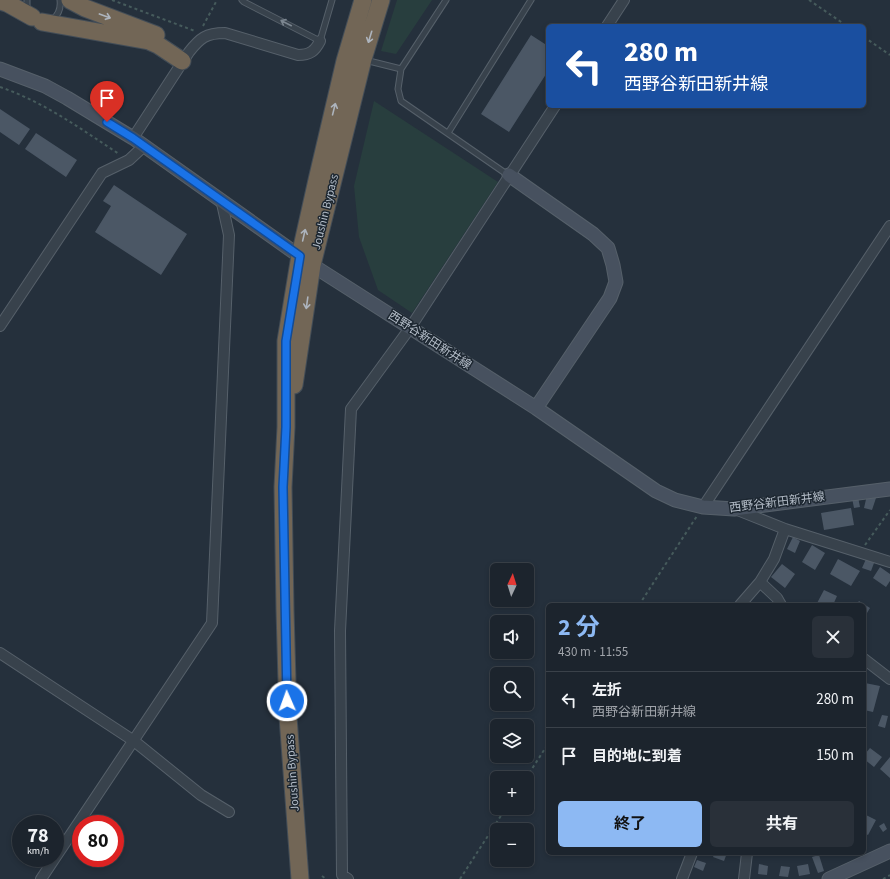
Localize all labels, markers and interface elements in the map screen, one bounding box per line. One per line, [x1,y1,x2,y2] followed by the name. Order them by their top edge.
[99,12,111,20] one-way arrow
[280,19,292,27] one-way arrow
[366,31,373,44] one-way arrow
[624,32,698,72] text: 280 m
[558,40,610,92] icon: left
[624,72,768,97] text: 西野谷新田新井線
[90,81,124,122] pin
[96,87,118,109] icon: arrive
[331,103,338,116] one-way arrow
[308,173,343,252] street label: Joushin Bypass
[301,229,309,242] one-way arrow
[303,296,311,309] one-way arrow
[385,307,475,374] street label: 西野谷新田新井線
[728,488,826,517] street label: 西野谷新田新井線
[490,563,534,607] north arrow
[490,563,534,867] map controls
[558,610,599,645] text: 2 分
[490,615,534,659] button: sound
[812,616,854,658] button: close
[558,643,628,661] text: 430 m · 11:55
[490,667,534,711] button: search
[266,680,308,722] position arrow
[592,680,622,701] text: 左折
[558,689,580,711] icon: left
[816,689,854,710] text: 280 m
[592,703,696,721] text: 西野谷新田新井線
[490,719,534,763] button: layers
[281,734,304,812] street label: Joushin Bypass
[558,745,580,767] icon: arrive
[816,745,854,766] text: 150 m
[592,746,682,767] text: 目的地に到着
[490,771,534,815] button: +
[558,801,702,847] button: 終了
[710,801,854,847] button: 共有
[72,815,124,867] speed limit sign: 80
[27,822,49,850] text: 78
[490,823,534,867] button: −
[27,844,49,858] text: km/h

